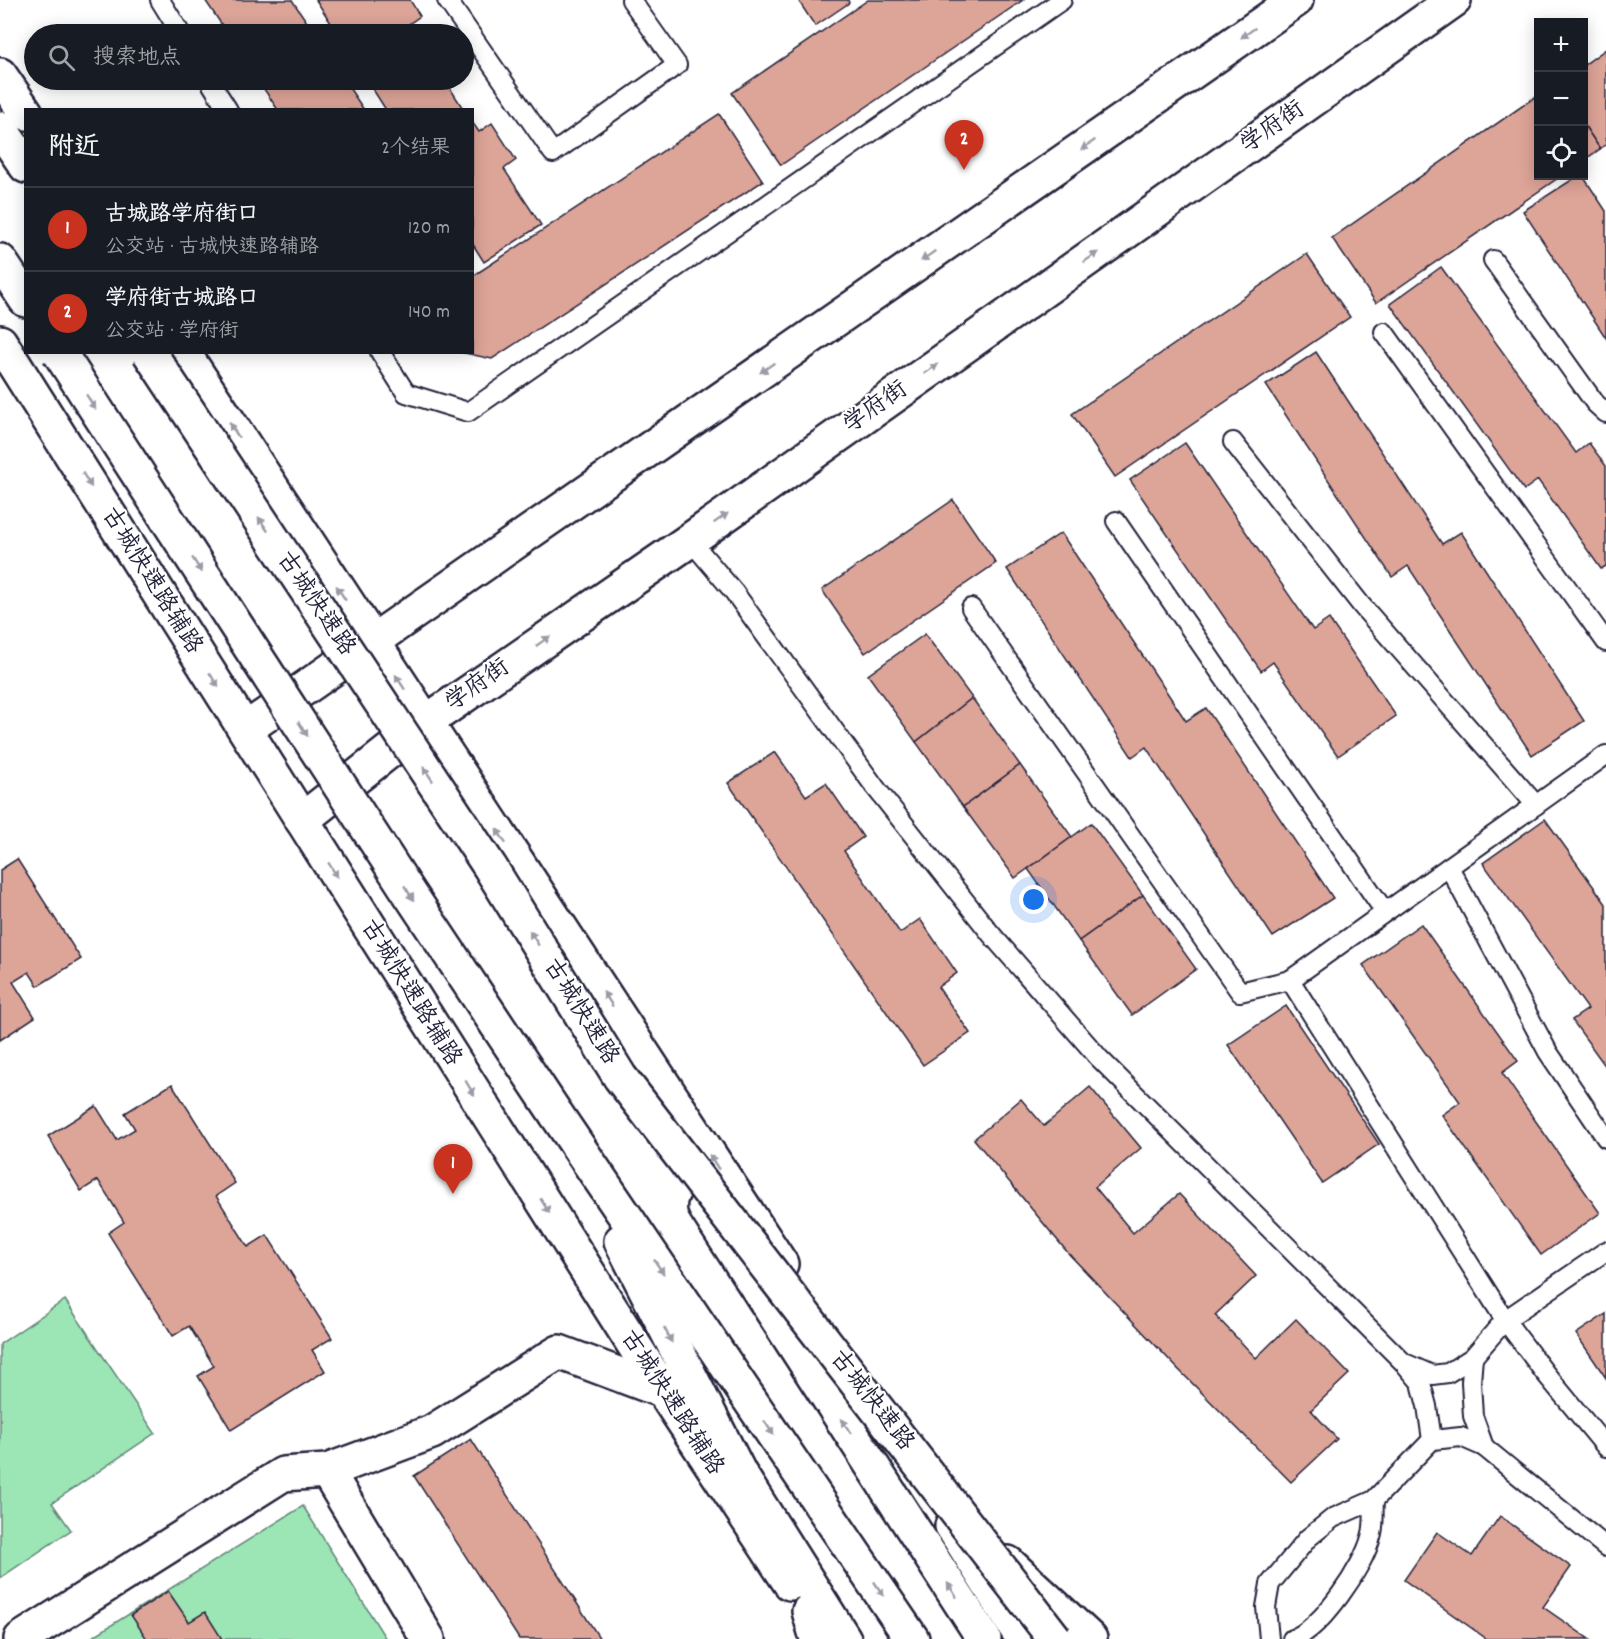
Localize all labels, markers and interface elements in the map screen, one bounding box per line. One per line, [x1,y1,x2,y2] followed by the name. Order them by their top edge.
[1534,18,1588,180] map controls
[1534,18,1588,72] button: +
[24,24,474,90] search box
[1240,27,1256,39] one-way arrow
[45,41,78,74] icon: search
[93,43,181,74] text: 搜索地点
[1534,72,1588,126] button: −
[1234,93,1312,163] street label: 学府街
[944,120,984,170] pin: 2
[1534,126,1588,180] button: locate
[48,130,100,167] text: 附近
[381,135,450,163] text: 2个结果
[1080,139,1096,151] one-way arrow
[105,200,259,231] text: 古城路学府街口
[65,215,70,243] text: 1
[408,215,450,243] text: 120 m
[105,234,319,262] text: 公交站 · 古城快速路辅路
[920,250,936,262] one-way arrow
[1082,251,1098,263] one-way arrow
[105,284,259,315] text: 学府街古城路口
[63,299,72,327] text: 2
[408,299,450,327] text: 140 m
[105,318,239,346] text: 公交站 · 学府街
[760,362,776,374] one-way arrow
[923,363,939,375] one-way arrow
[837,373,915,443] street label: 学府街
[85,393,97,409] one-way arrow
[229,422,240,438] one-way arrow
[82,472,93,488] one-way arrow
[92,501,210,661] street label: 古城快速路辅路
[712,512,728,524] one-way arrow
[257,516,268,532] one-way arrow
[267,545,363,663] street label: 古城快速路
[191,557,202,573] one-way arrow
[336,585,347,601] one-way arrow
[535,635,551,647] one-way arrow
[439,651,517,721] street label: 学府街
[208,672,219,688] one-way arrow
[394,674,405,690] one-way arrow
[297,721,308,737] one-way arrow
[423,766,434,782] one-way arrow
[495,828,506,844] one-way arrow
[327,862,338,878] one-way arrow
[403,884,415,900] one-way arrow
[1019,885,1048,914] your location
[351,913,469,1073] street label: 古城快速路辅路
[529,930,540,946] one-way arrow
[534,952,626,1072] street label: 古城快速路
[602,991,613,1007] one-way arrow
[465,1080,476,1096] one-way arrow
[434,1144,472,1194] pin: 1
[709,1154,720,1171] one-way arrow
[540,1198,551,1215] one-way arrow
[653,1259,664,1275] one-way arrow
[611,1323,731,1483] street label: 古城快速路辅路
[664,1326,673,1343] one-way arrow
[821,1343,921,1459] street label: 古城快速路
[841,1418,852,1434] one-way arrow
[763,1420,774,1436] one-way arrow
[873,1581,885,1597] one-way arrow
[947,1582,958,1598] one-way arrow

